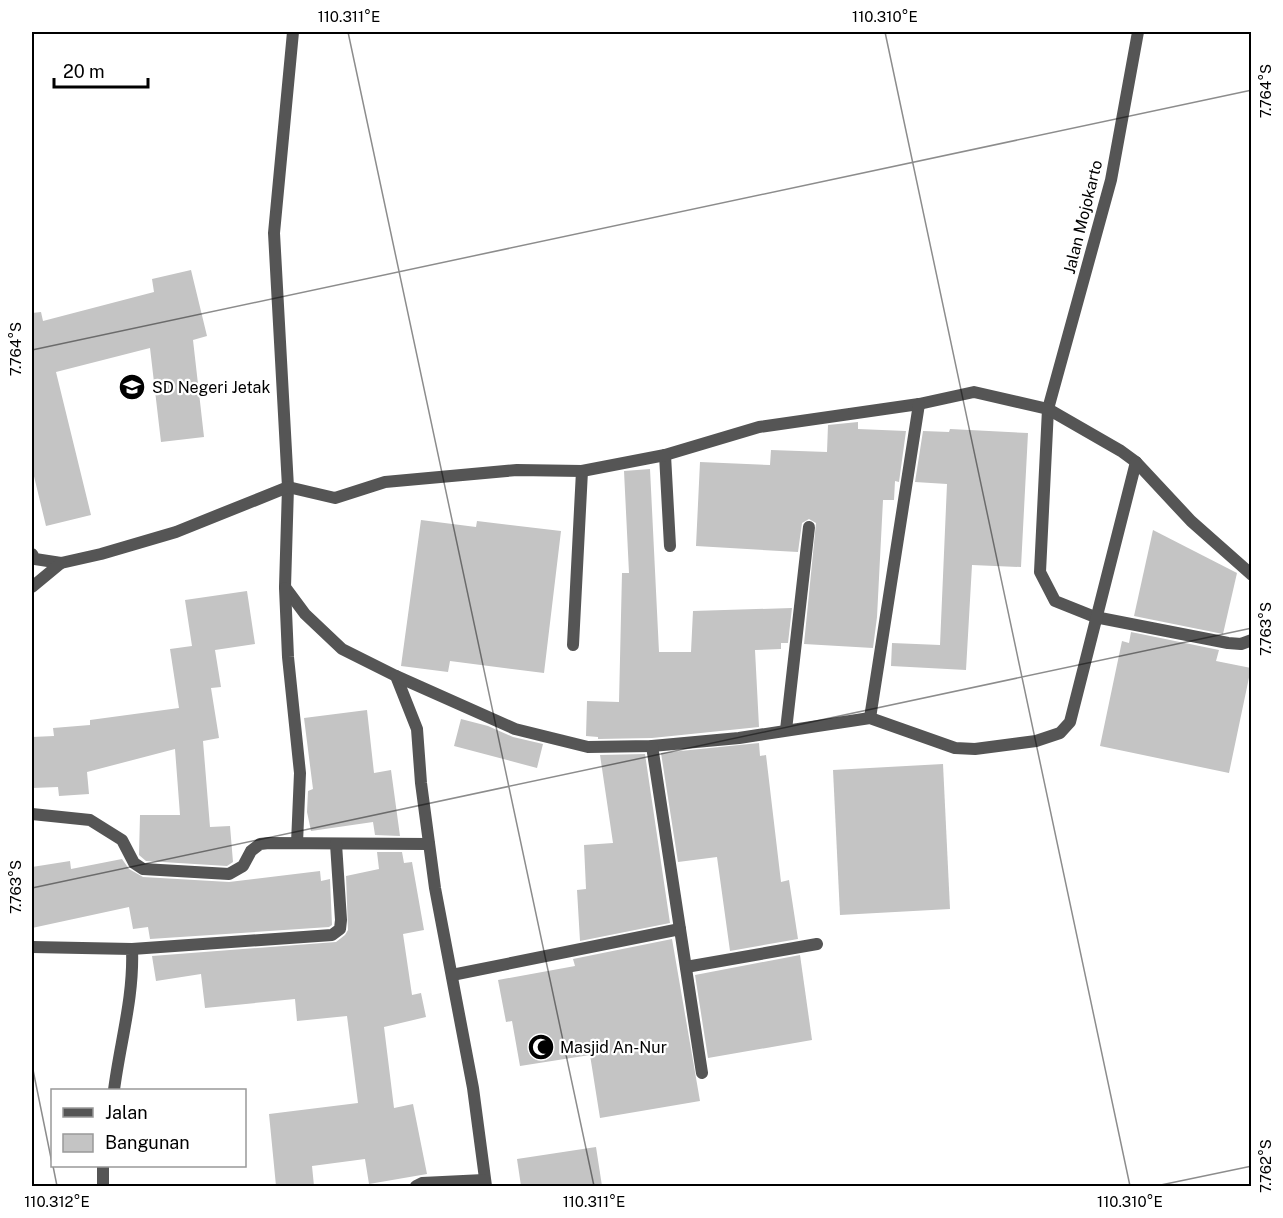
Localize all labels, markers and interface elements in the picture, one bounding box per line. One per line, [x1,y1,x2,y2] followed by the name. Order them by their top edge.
[318,8,380,25] text: 110.311°E
[852,8,918,25] text: 110.310°E
[54,51,148,89] scale bar
[63,61,105,82] text: 20 m
[1257,64,1274,118] text: 7.764°S
[1060,158,1106,276] street label: Jalan Mojokarto
[7,322,24,376] text: 7.764°S
[117,372,147,402] school or university icon: SD Negeri Jetak
[152,378,270,397] place label: SD Negeri Jetak
[1257,602,1274,656] text: 7.763°S
[7,860,24,914] text: 7.763°S
[526,1032,556,1062] mosque icon: Masjid An-Nur
[560,1038,667,1057] place label: Masjid An-Nur
[51,1089,246,1167] legend
[105,1102,148,1123] text: Jalan
[105,1132,190,1153] text: Bangunan
[1257,1139,1274,1193] text: 7.762°S
[24,1193,90,1210] text: 110.312°E
[563,1193,625,1210] text: 110.311°E
[1097,1193,1163,1210] text: 110.310°E

